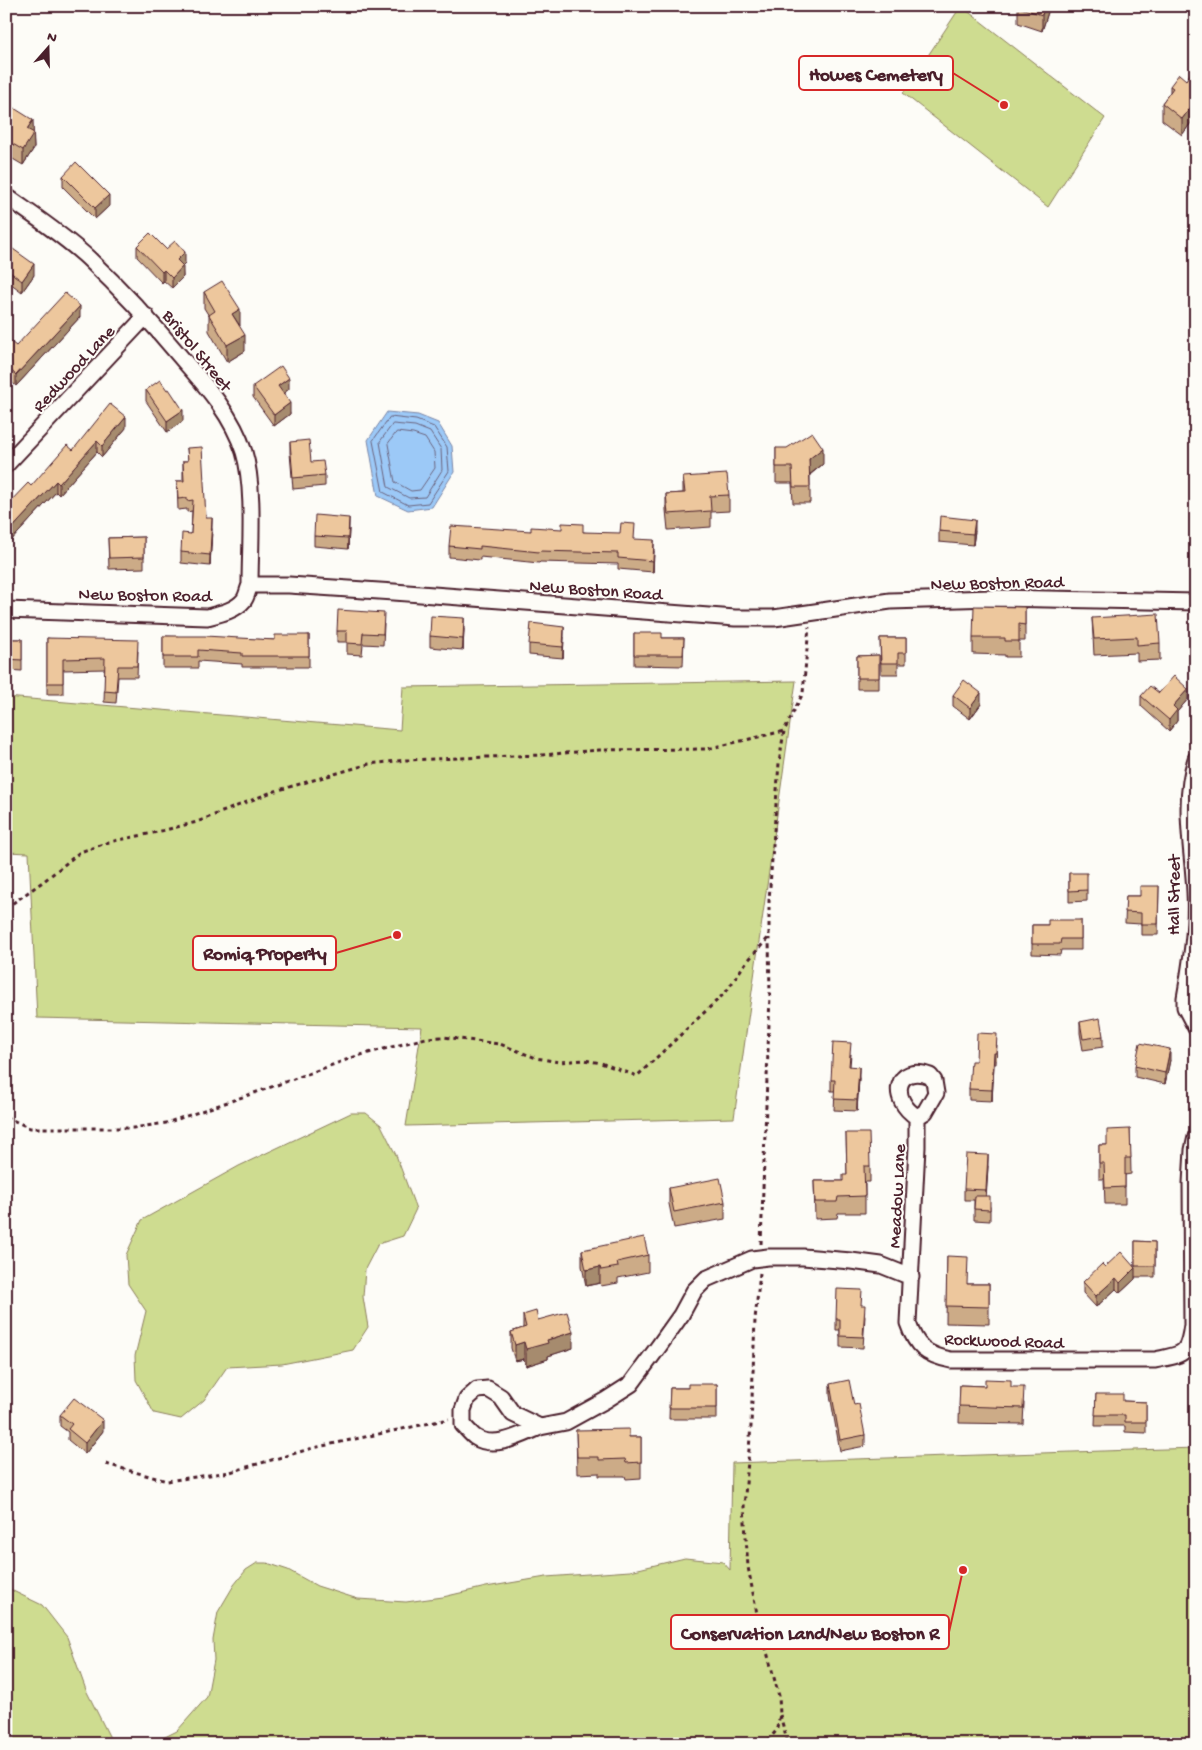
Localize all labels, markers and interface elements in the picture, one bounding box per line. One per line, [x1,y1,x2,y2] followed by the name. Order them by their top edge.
[22,22,72,72] north arrow
[44,29,59,48] text: N
[799,56,953,90] callout: Howes Cemetery
[809,65,944,88] text: Howes Cemetery
[156,306,236,398] street label: Bristol Street
[29,321,121,418] street label: Redwood Lane
[930,573,1065,596] street label: New Boston Road
[529,576,664,607] street label: New Boston Road
[78,585,213,608] street label: New Boston Road
[1165,853,1186,935] street label: Hall Street
[193,936,336,970] callout: Romiq Property
[202,944,327,967] text: Romiq Property
[885,1143,912,1249] street label: Meadow Lane
[944,1330,1066,1355] street label: Rockwood Road
[671,1615,949,1649] callout: Conservation Land/New Boston R
[680,1624,940,1647] text: Conservation Land/New Boston R

